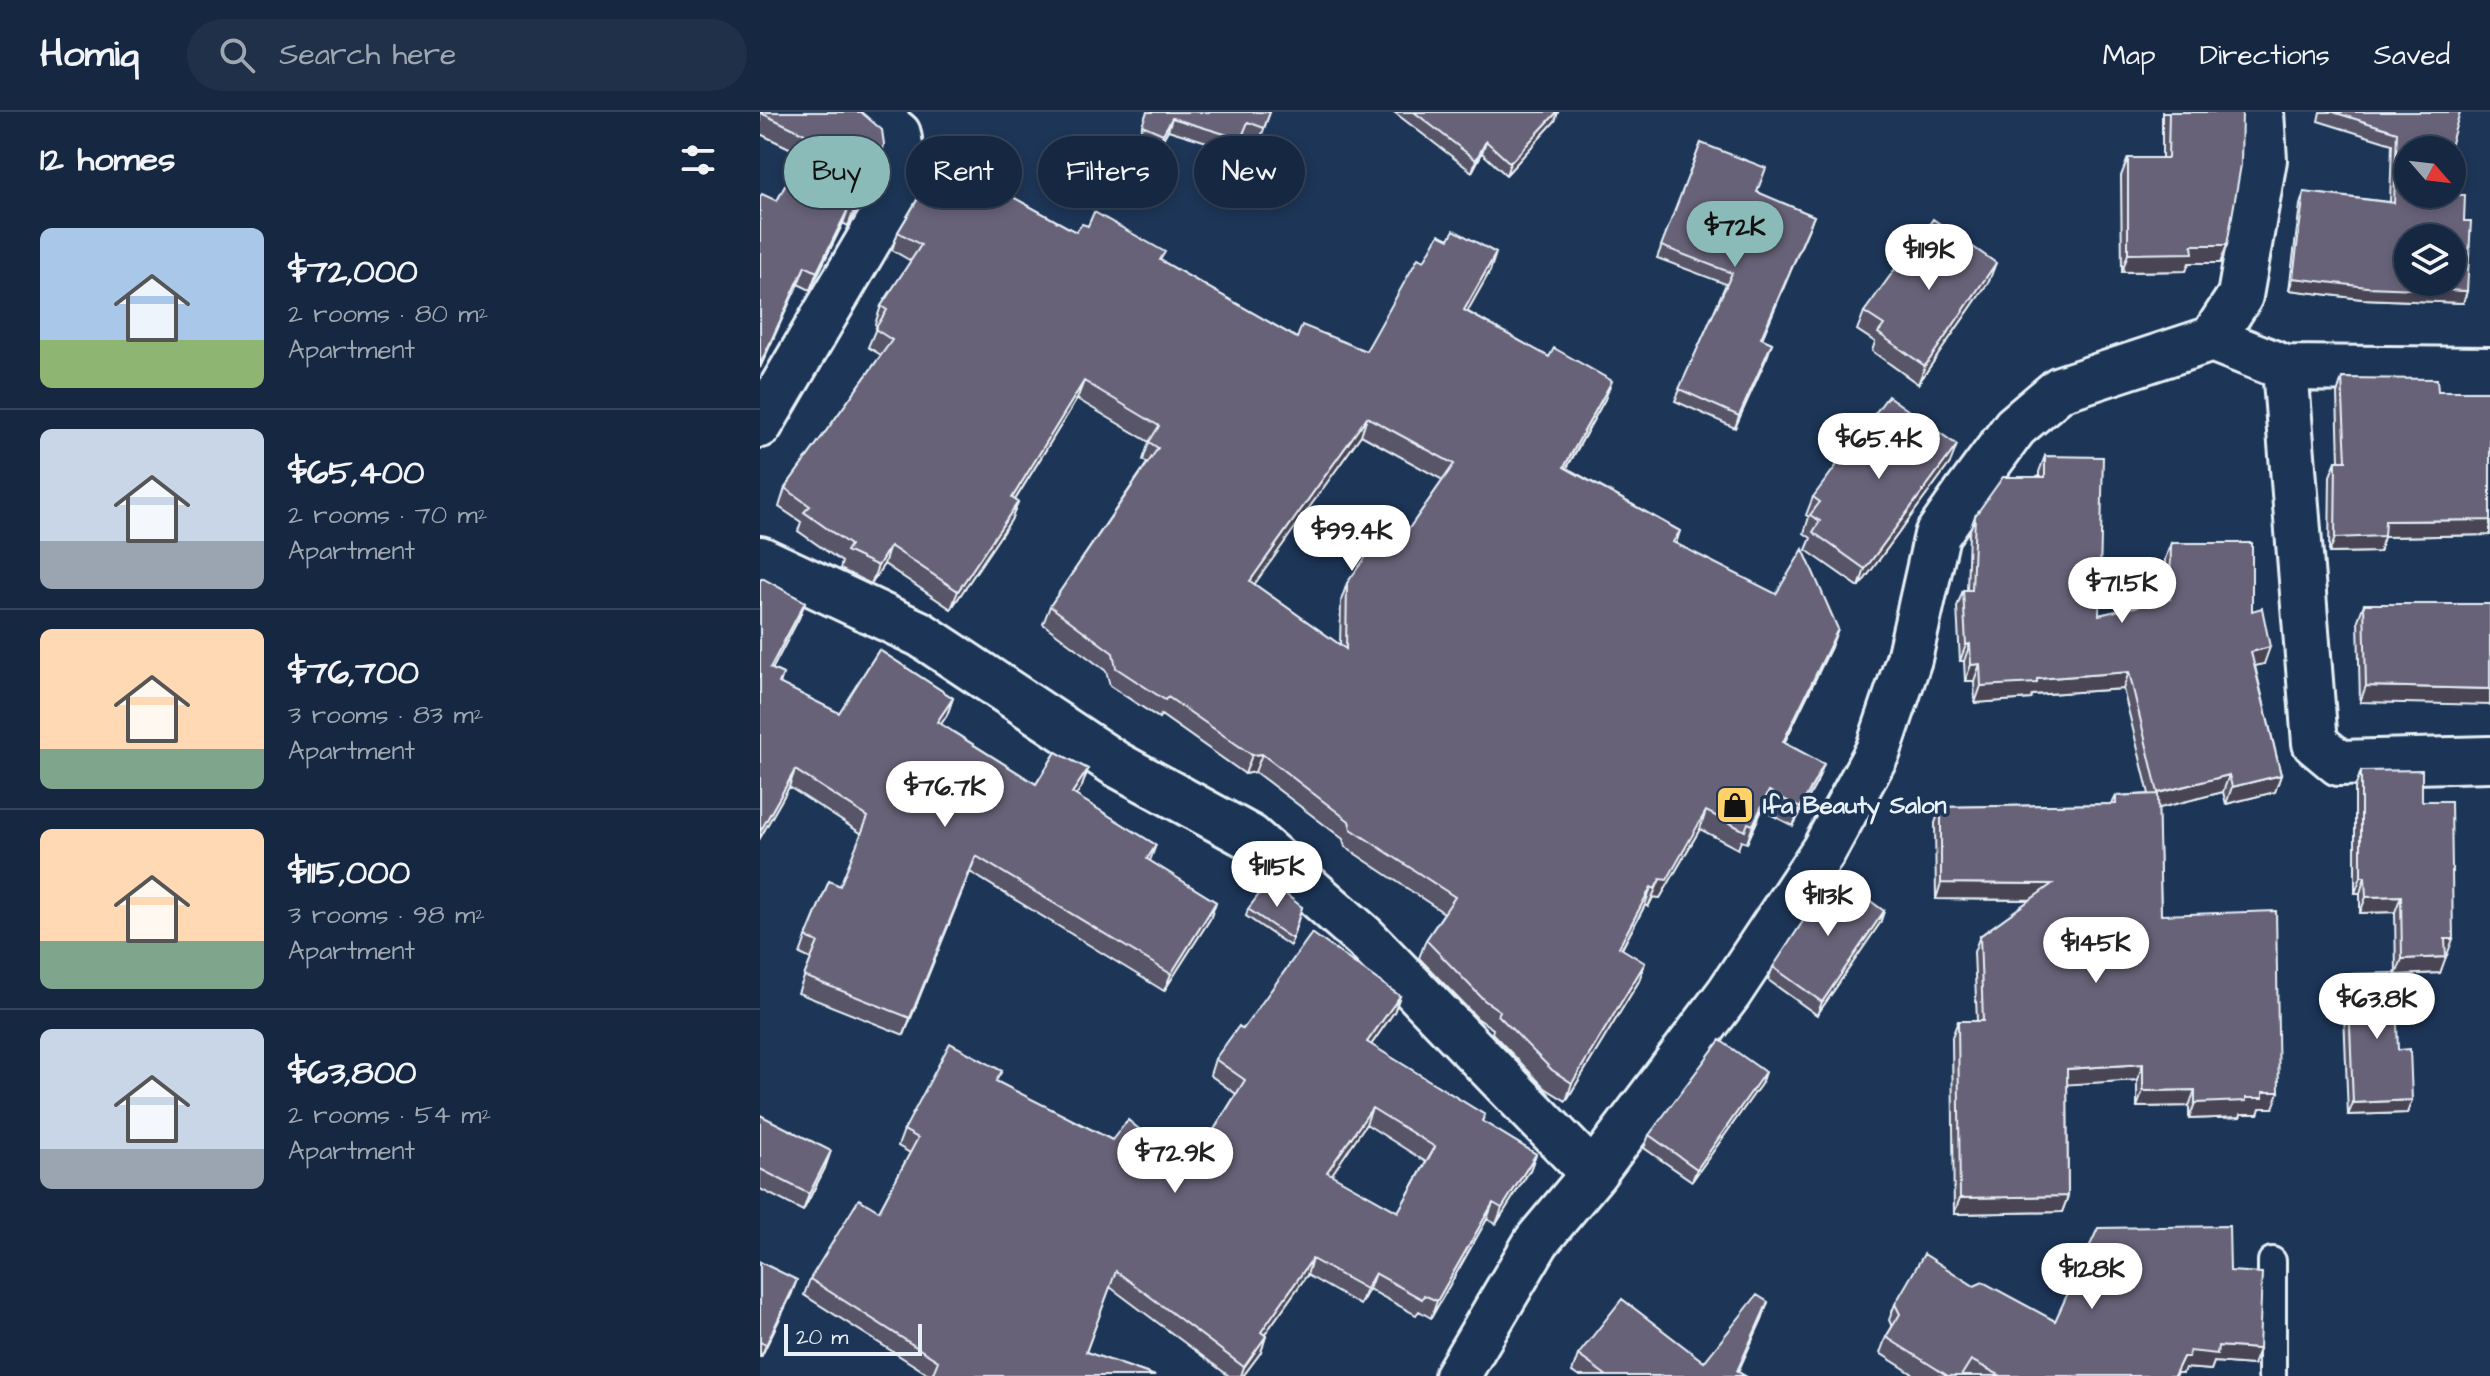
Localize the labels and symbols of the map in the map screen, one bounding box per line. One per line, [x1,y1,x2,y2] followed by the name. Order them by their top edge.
[2394,136,2466,208] north arrow
[1688,201,1782,269] pin: $72K
[1873,224,1985,292] pin: $119K
[1814,413,1944,481] pin: $65.4K
[1287,505,1417,573] pin: $99.4K
[2057,557,2187,625] pin: $71.5K
[880,761,1010,829] pin: $76.7K
[1714,784,1756,826] shop icon: Ifa Beauty Salon
[1763,789,1947,825] place label: Ifa Beauty Salon
[1221,841,1333,909] pin: $115K
[1772,870,1884,938] pin: $113K
[2040,917,2152,985] pin: $145K
[2312,973,2442,1041] pin: $63.8K
[1110,1127,1240,1195] pin: $72.9K
[2036,1243,2148,1311] pin: $128K
[784,1320,922,1356] scale bar

